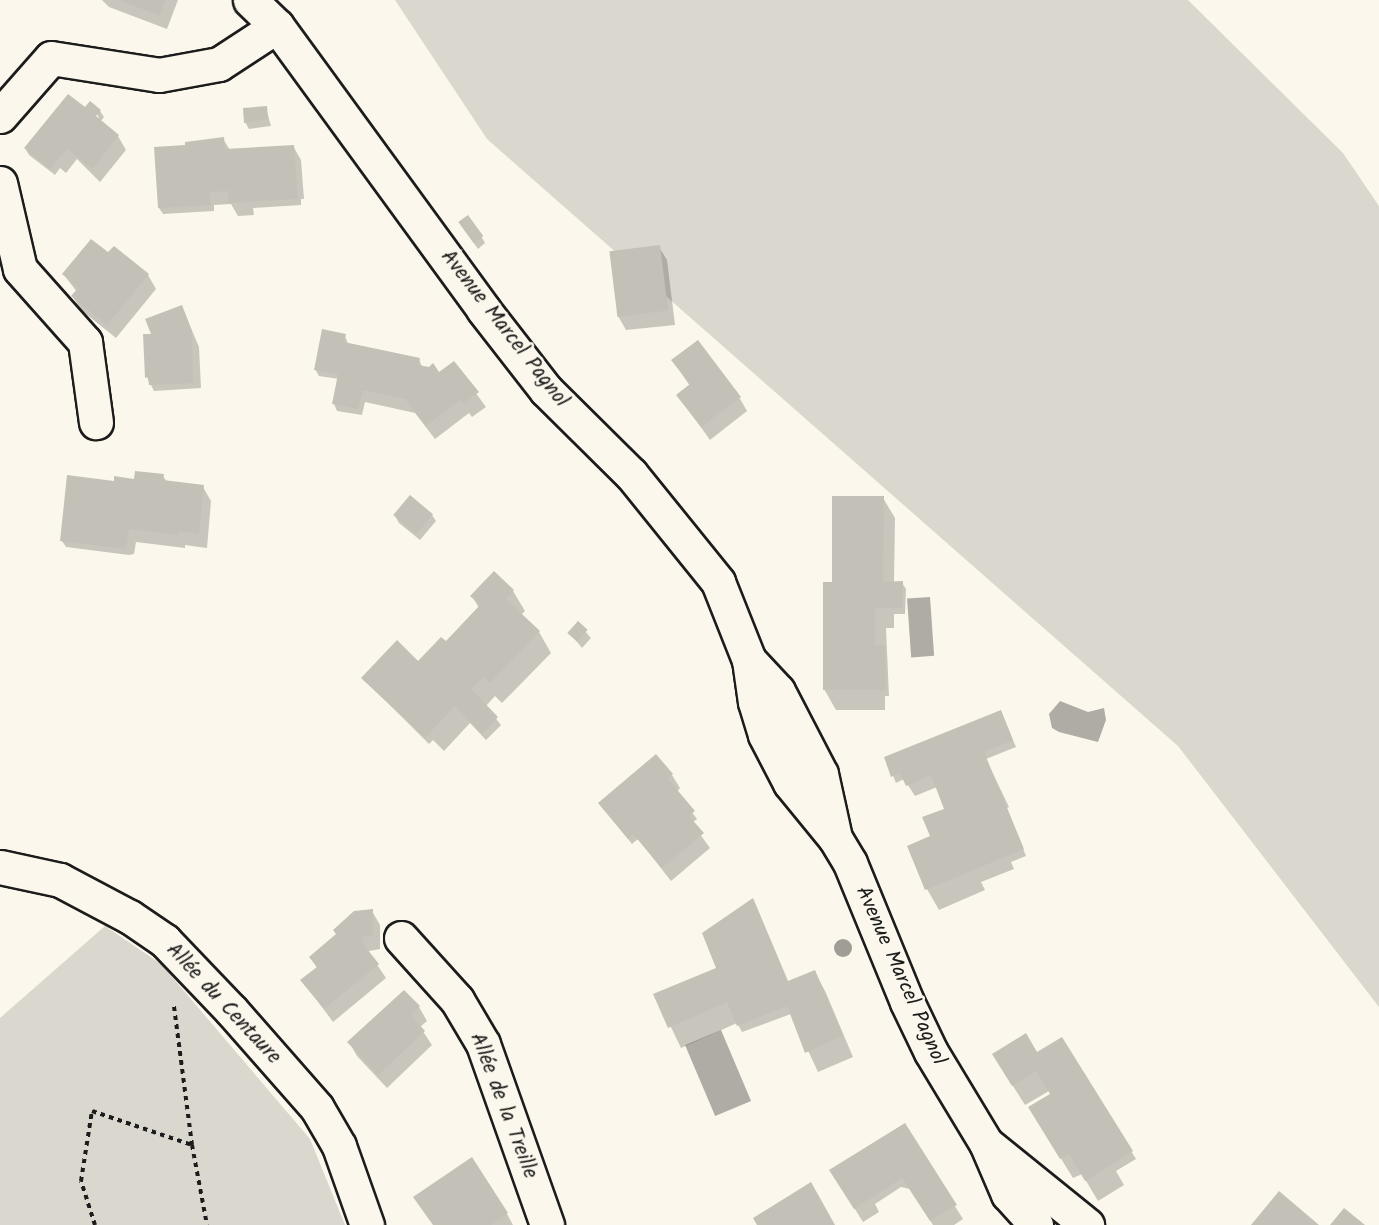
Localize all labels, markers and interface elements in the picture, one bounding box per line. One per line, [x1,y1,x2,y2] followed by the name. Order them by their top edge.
[435,245,573,413] street label: Avenue Marcel Pagnol
[849,883,951,1069] street label: Avenue Marcel Pagnol
[160,938,286,1070] street label: Allée du Centaure
[464,1029,542,1183] street label: Allée de la Treille

